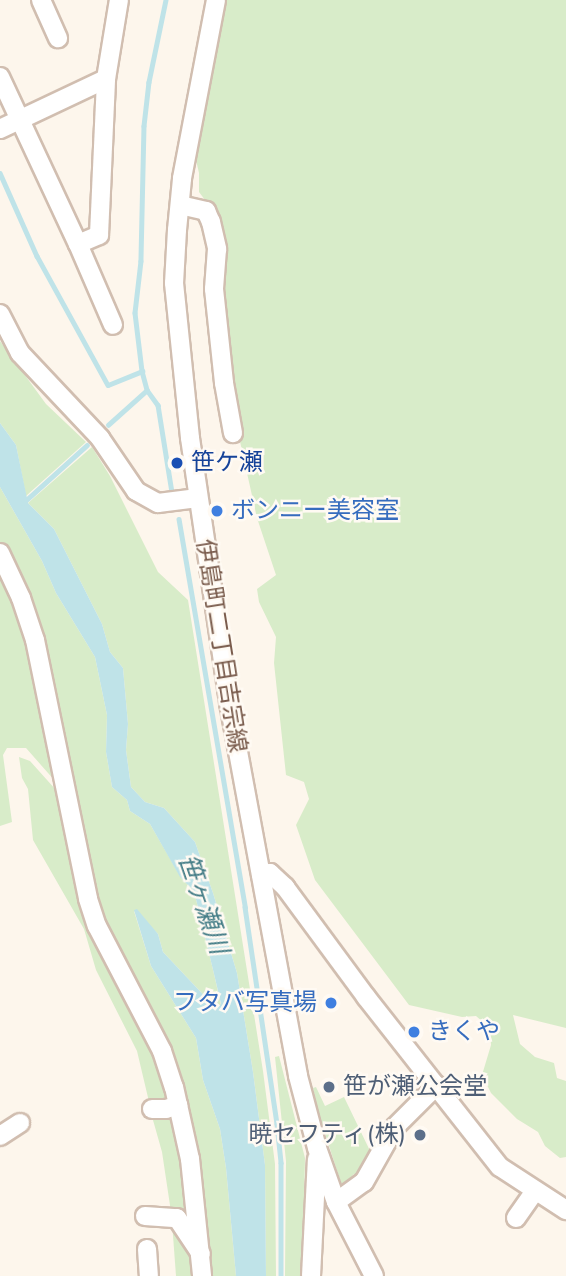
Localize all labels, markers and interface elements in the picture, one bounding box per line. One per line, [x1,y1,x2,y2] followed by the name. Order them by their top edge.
[191,449,263,477] place label: 笹ケ瀬
[169,455,185,471] marker: 笹ケ瀬
[231,497,399,525] place label: ボンニー美容室
[209,503,225,519] marker: ボンニー美容室
[190,537,252,755] street label: 伊島町二丁目吉宗線
[171,850,235,958] water label: 笹ヶ瀬川
[173,989,317,1017] place label: フタバ写真場
[323,995,339,1011] marker: フタバ写真場
[428,1018,500,1046] place label: きくや
[406,1024,422,1040] marker: きくや
[343,1073,487,1101] place label: 笹が瀬公会堂
[321,1079,337,1095] marker: 笹が瀬公会堂
[247,1121,406,1149] place label: 暁セフティ(株)
[412,1127,428,1143] marker: 暁セフティ(株)

